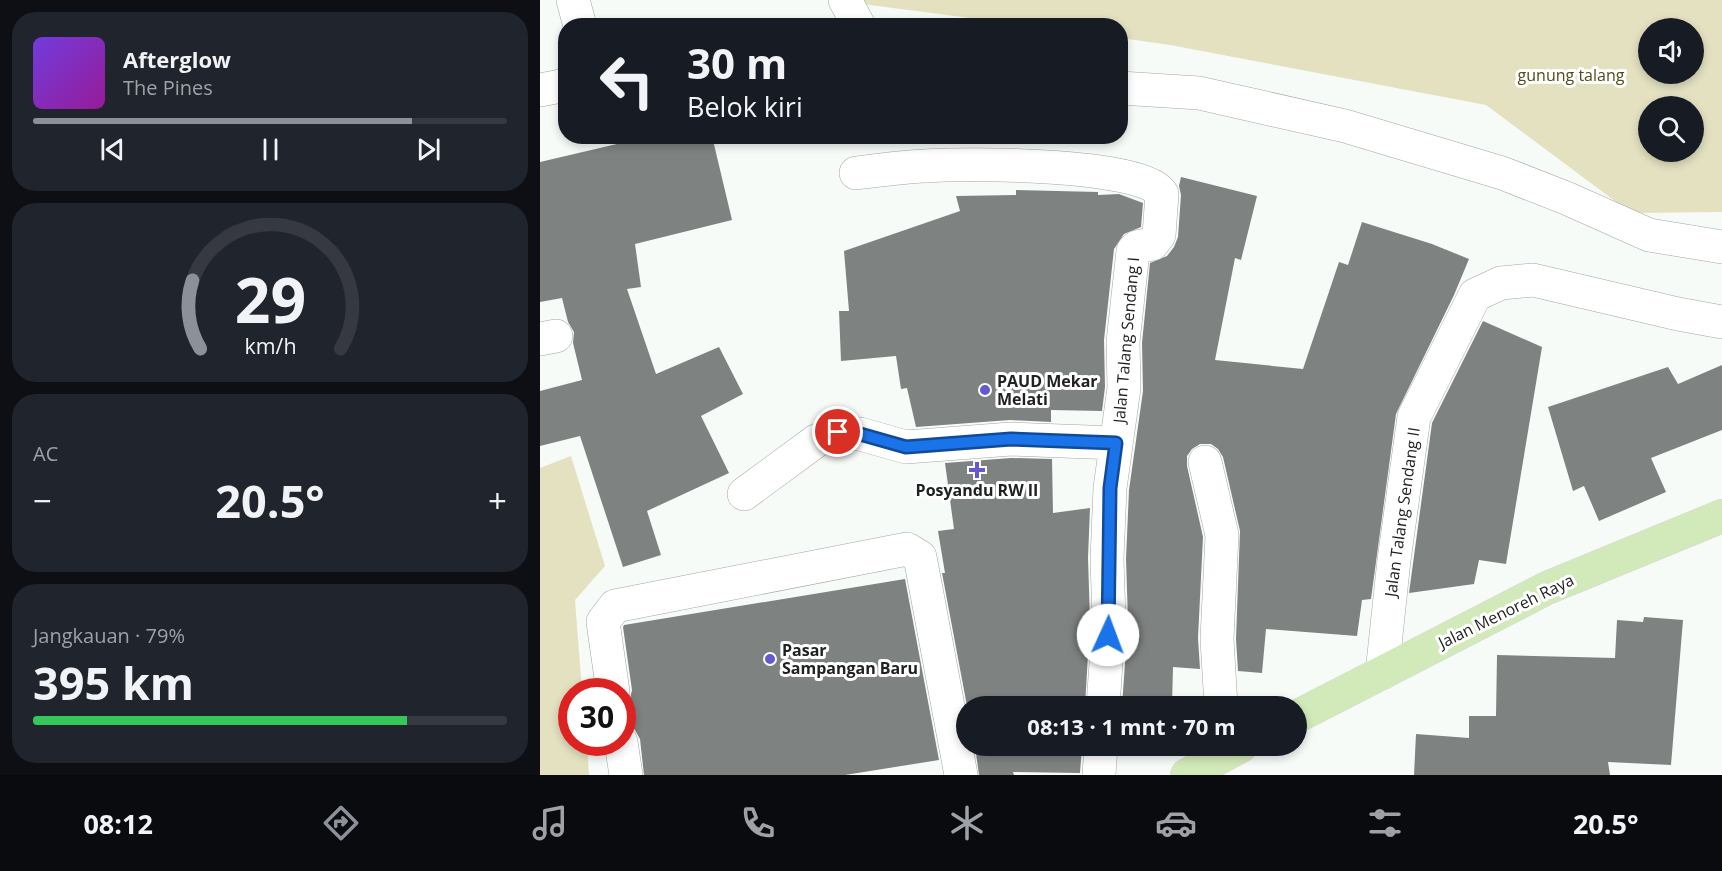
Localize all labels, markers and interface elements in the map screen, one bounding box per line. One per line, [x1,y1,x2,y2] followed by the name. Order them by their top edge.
[1638,18,1704,162] map controls
[1638,18,1704,84] button: sound
[687,34,787,91] text: 30 m
[588,42,666,120] icon: left
[123,44,231,74] text: Afterglow
[1518,64,1625,86] park label: gunung talang
[123,74,213,101] text: The Pines
[687,88,803,125] text: Belok kiri
[1638,96,1704,162] button: search
[96,133,129,166] icon: previous
[254,133,287,166] icon: pause
[412,133,445,166] icon: next
[234,256,306,341] text: 29
[1108,256,1144,426] street label: Jalan Talang Sendang I
[244,332,296,361] text: km/h
[997,370,1098,410] place label: PAUD Mekar Melati
[978,383,992,397] marker: PAUD Mekar Melati
[812,406,863,457] pin
[821,415,854,448] icon: arrive
[1379,426,1425,600] street label: Jalan Talang Sendang II
[33,440,58,467] text: AC
[968,461,986,479] marker: Posyandu RW II
[215,470,325,531] text: 20.5°
[33,478,52,523] text: −
[488,478,507,523] text: +
[916,479,1038,501] place label: Posyandu RW II
[1433,569,1577,654] street label: Jalan Menoreh Raya
[1076,603,1140,667] position arrow
[33,622,185,649] text: Jangkauan · 79%
[782,639,918,679] place label: Pasar Sampangan Baru
[33,652,194,713] text: 395 km
[763,652,777,666] marker: Pasar Sampangan Baru
[558,678,636,756] speed limit sign: 30
[1027,711,1236,741] text: 08:13 · 1 mnt · 70 m
[320,802,362,844] icon: directions
[529,802,571,844] icon: music
[737,802,779,844] icon: phone
[946,802,988,844] icon: climate
[1155,802,1197,844] icon: car
[1364,802,1406,844] icon: filters
[83,805,153,842] text: 08:12
[1573,805,1638,842] text: 20.5°

